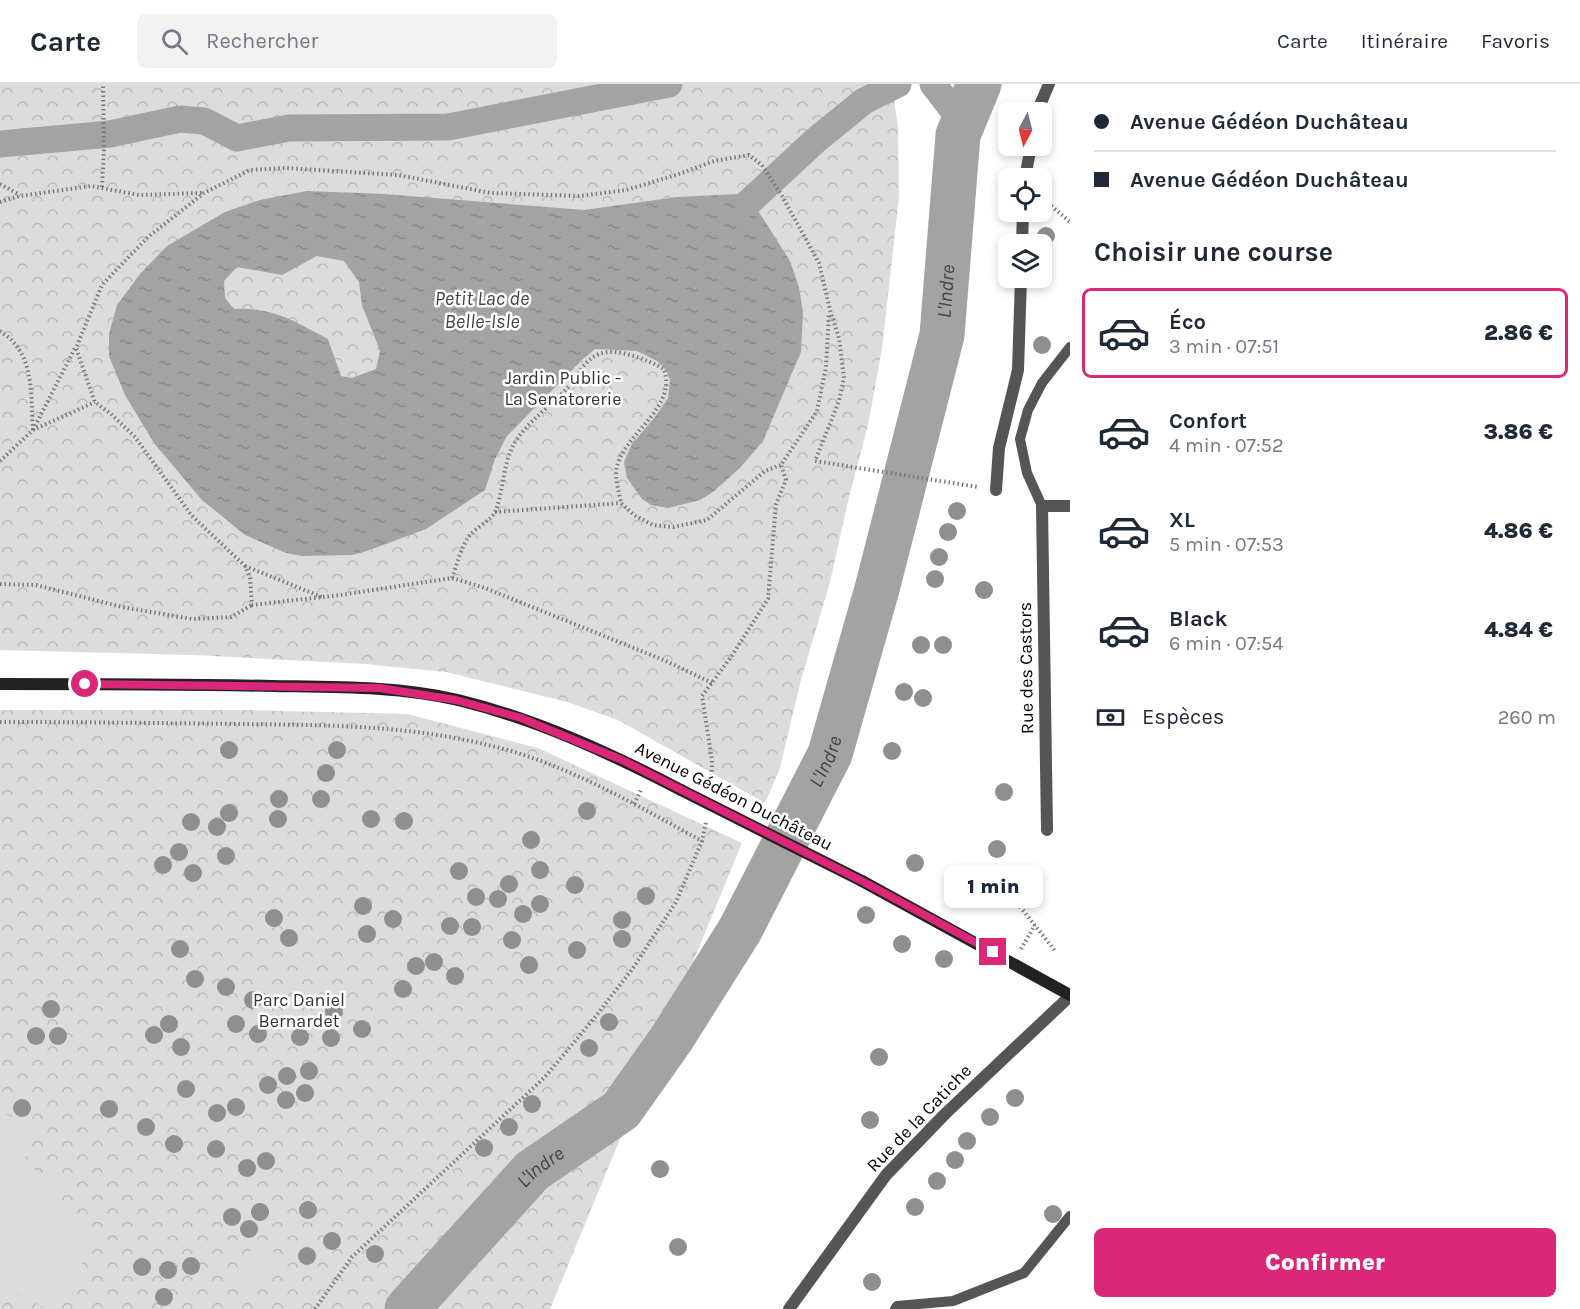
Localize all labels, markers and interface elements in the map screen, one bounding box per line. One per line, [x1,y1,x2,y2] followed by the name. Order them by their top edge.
[137,14,557,68] search box
[30,25,101,58] text: Carte
[158,25,191,58] icon: search
[206,28,319,54] text: Rechercher
[1277,29,1328,53] text: Carte
[1361,29,1448,53] text: Itinéraire
[1481,29,1550,53] text: Favoris
[998,102,1052,156] north arrow
[998,102,1052,288] map controls
[1130,109,1409,135] text: Avenue Gédéon Duchâteau
[1130,167,1409,193] text: Avenue Gédéon Duchâteau
[998,168,1052,222] button: locate
[998,234,1052,288] button: layers
[1094,236,1333,268] text: Choisir une course
[932,264,960,319] water label: L'Indre
[435,287,529,333] water label: Petit Lac de Belle-Isle
[1097,306,1151,360] icon: car
[1169,309,1206,335] text: Éco
[1484,320,1553,346] text: 2.86 €
[1169,335,1279,358] text: 3 min · 07:51
[505,367,621,410] park label: Jardin Public - La Senatorerie
[1097,405,1151,459] icon: car
[1169,408,1247,434] text: Confort
[1484,419,1553,445] text: 3.86 €
[1169,434,1283,457] text: 4 min · 07:52
[1097,504,1151,558] icon: car
[1169,507,1195,533] text: XL
[1484,518,1553,544] text: 4.86 €
[1169,533,1284,556] text: 5 min · 07:53
[1014,602,1038,734] street label: Rue des Castors
[1097,603,1151,657] icon: car
[1169,606,1228,632] text: Black
[1484,617,1553,643] text: 4.84 €
[1169,632,1283,655] text: 6 min · 07:54
[71,670,98,697] route start
[1094,701,1127,734] icon: cash
[1142,704,1224,730] text: Espèces
[1498,706,1556,729] text: 260 m
[804,733,847,791] water label: L'Indre
[631,737,837,855] street label: Avenue Gédéon Duchâteau
[944,865,1042,907] callout: 1 min
[967,875,1020,898] text: 1 min
[979,938,1006,965] route end
[253,989,345,1032] park label: Parc Daniel Bernardet
[862,1060,976,1176] street label: Rue de la Catiche
[512,1142,568,1192] water label: L'Indre
[1094,1228,1556,1297] button: Confirmer

